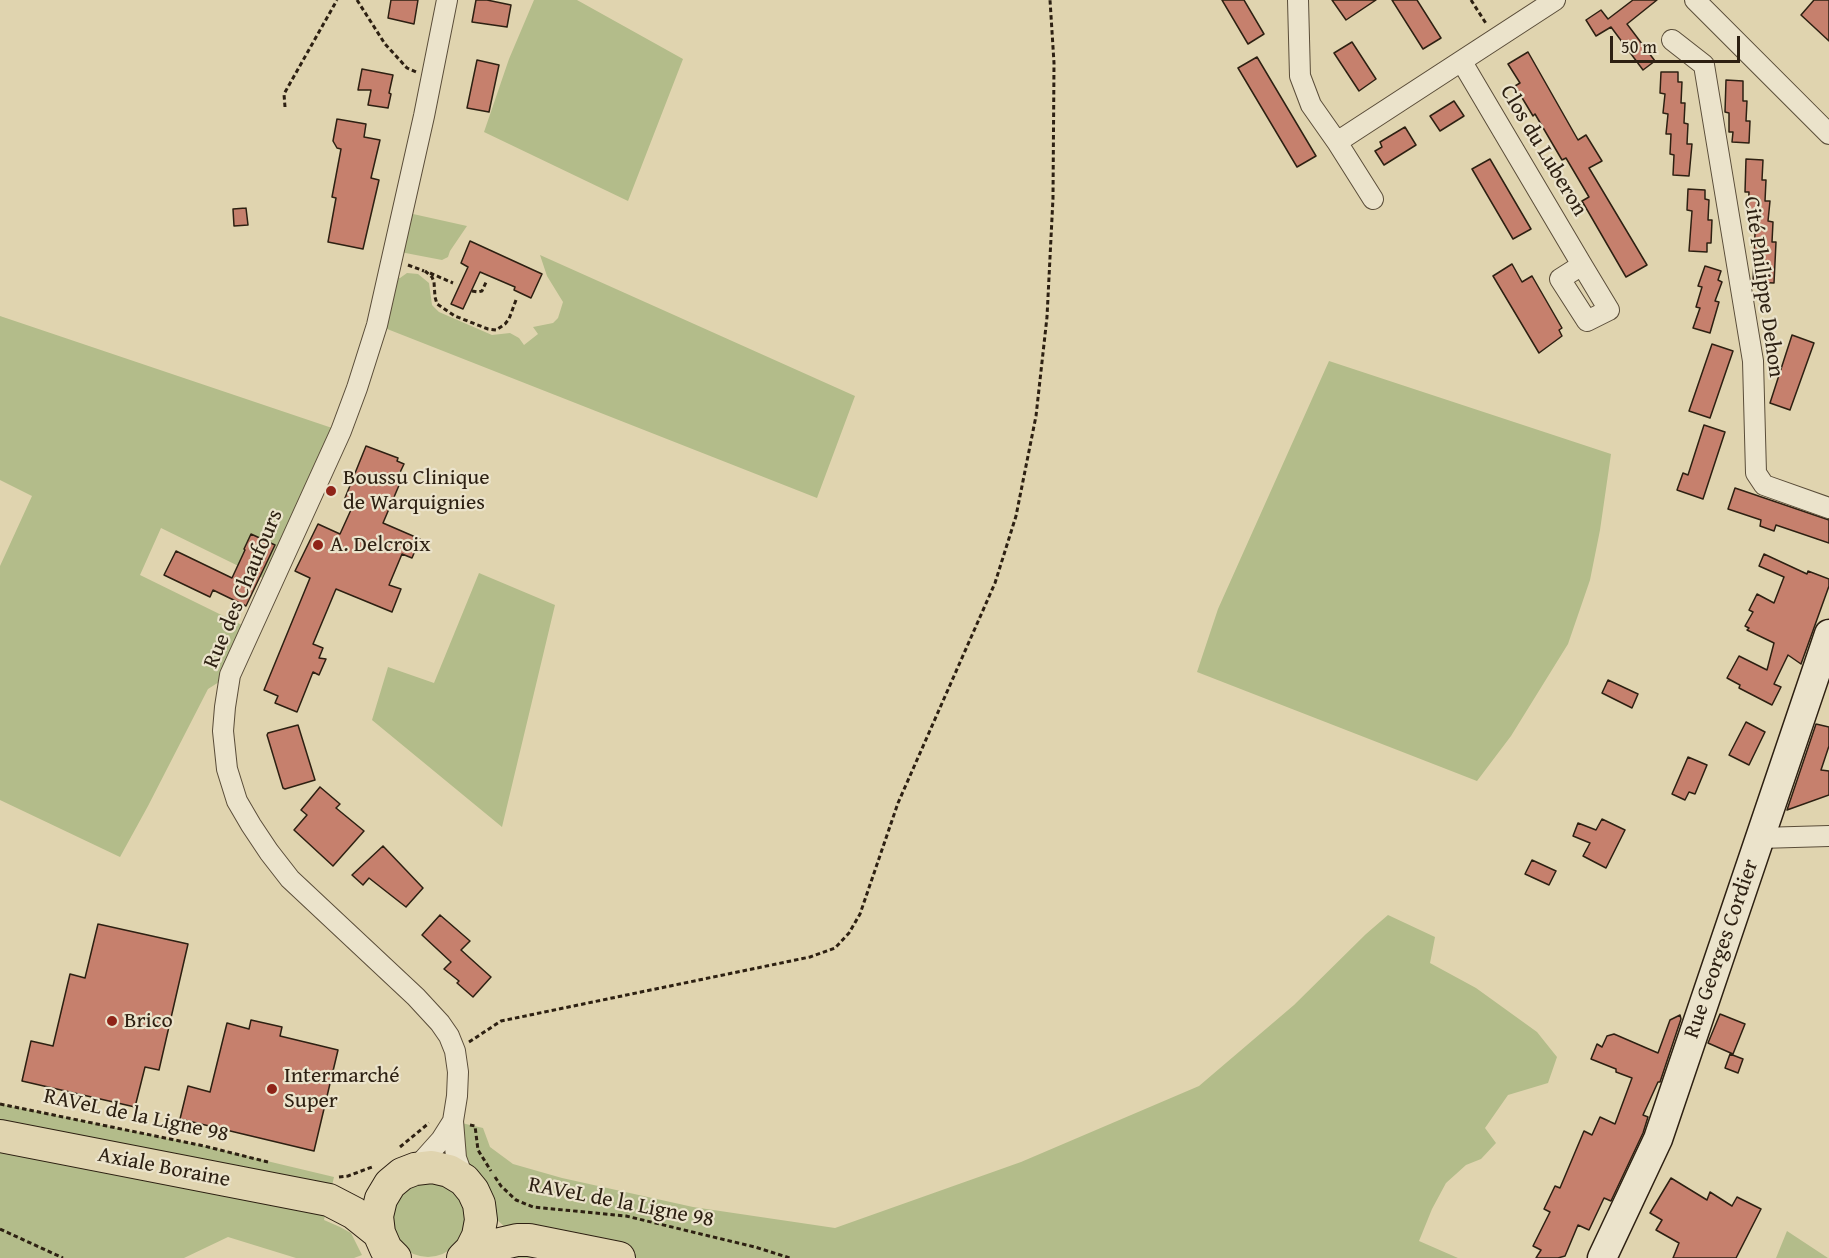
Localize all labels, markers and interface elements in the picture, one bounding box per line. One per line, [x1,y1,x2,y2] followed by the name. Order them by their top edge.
[1613,24,1744,62] scale bar
[1621,33,1657,60] text: 50 m
[1494,81,1592,221] street label: Clos du Luberon
[1737,195,1789,379] street label: Cité Philippe Dehon
[343,465,489,516] place label: Boussu Clinique de Warquignies
[324,484,338,498] marker: Boussu Clinique de Warquignies
[199,506,289,672] street label: Rue des Chaufours
[330,532,430,558] place label: A. Delcroix
[311,538,325,552] marker: A. Delcroix
[1679,856,1765,1042] street label: Rue Georges Cordier
[124,1008,173,1034] place label: Brico
[105,1014,119,1028] marker: Brico
[284,1063,399,1114] place label: Intermarché Super
[265,1082,279,1096] marker: Intermarché Super
[41,1084,231,1148] street label: RAVeL de la Ligne 98
[96,1142,232,1194] street label: Axiale Boraine
[526,1172,716,1234] street label: RAVeL de la Ligne 98

